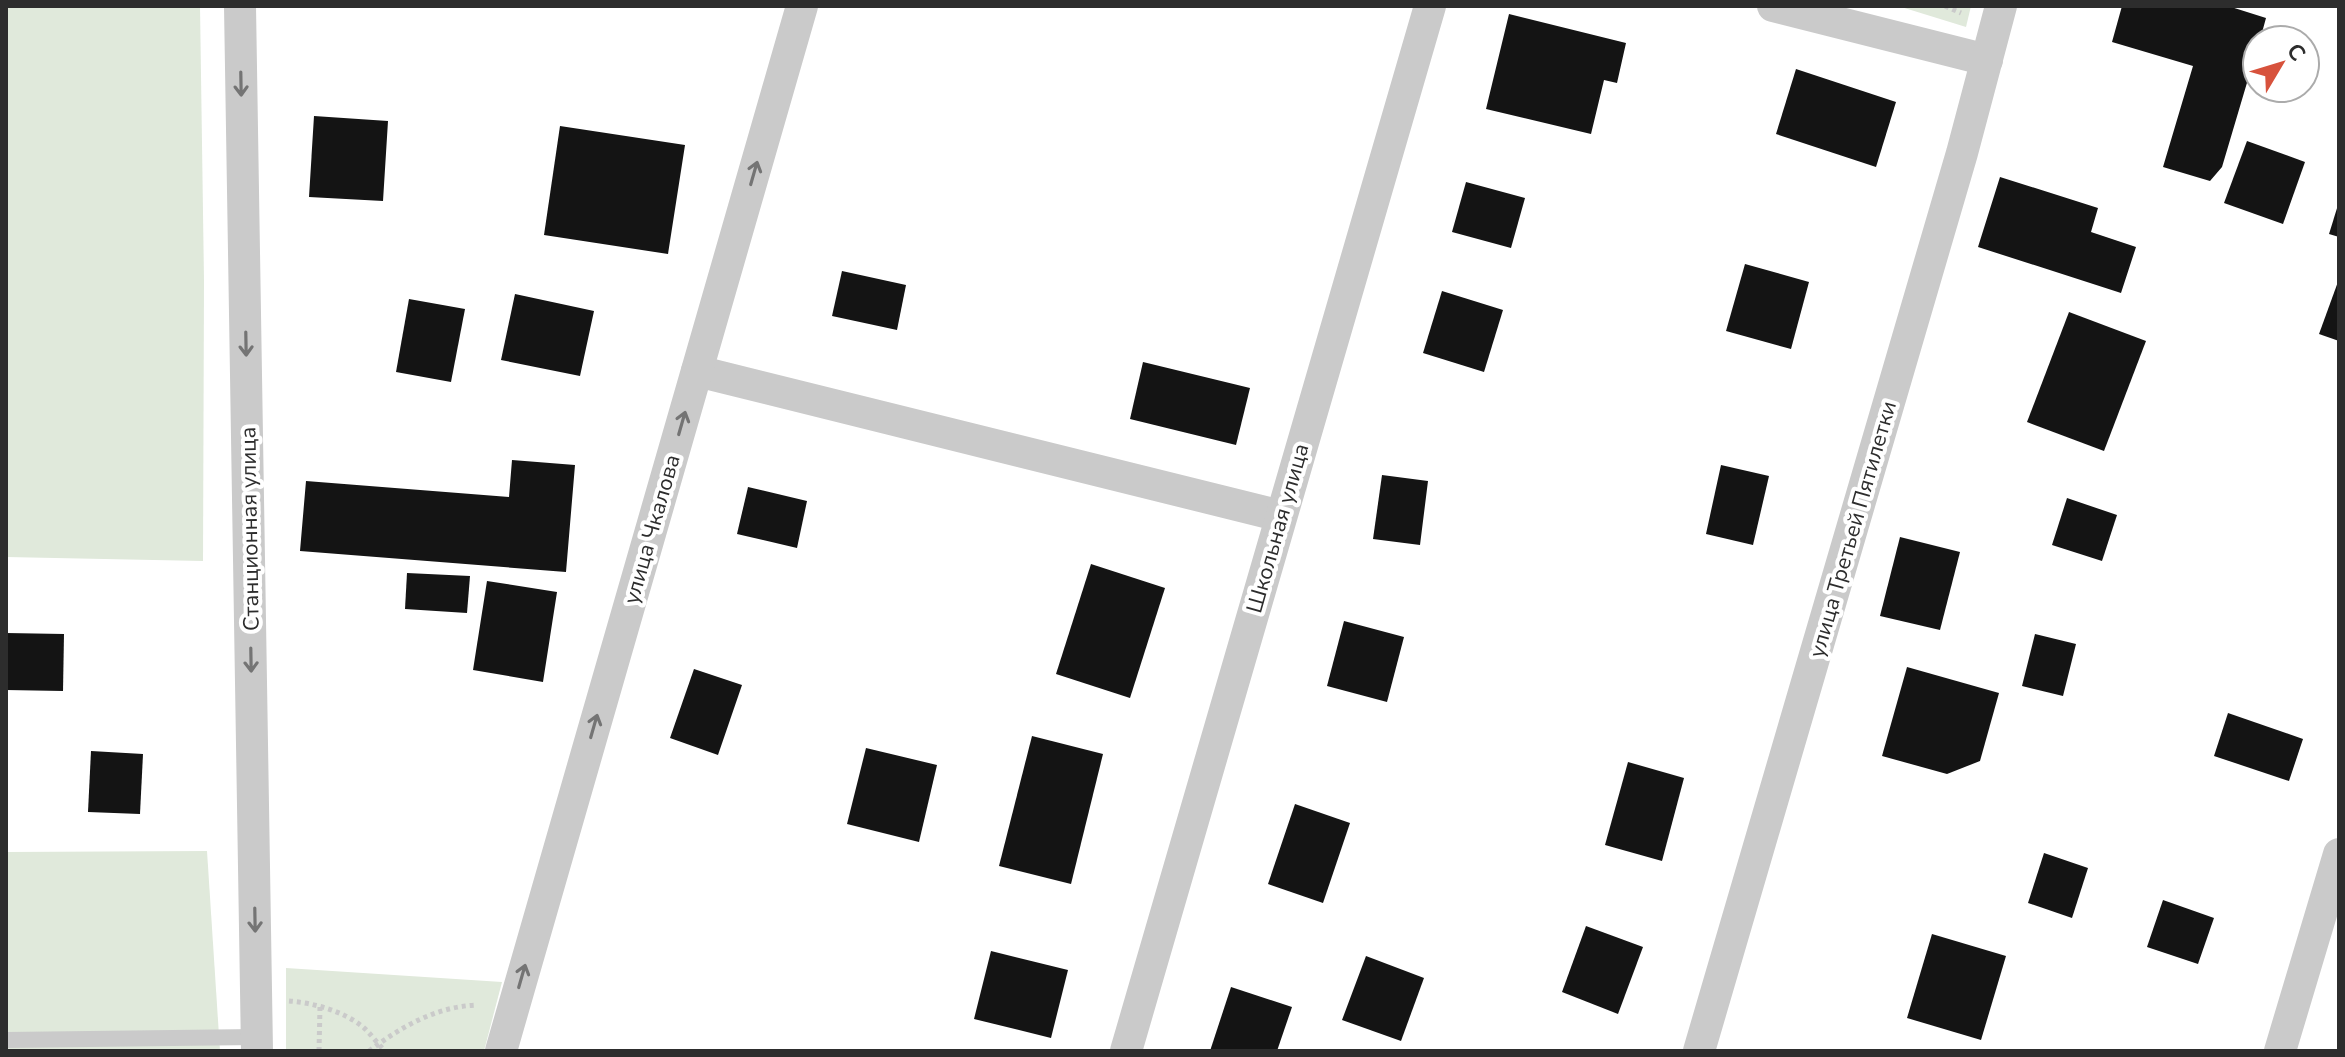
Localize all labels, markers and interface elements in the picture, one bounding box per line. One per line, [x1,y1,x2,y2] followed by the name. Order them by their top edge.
[2241,24,2321,104] north arrow
[2280,37,2312,67] text: С
[234,70,249,97] one-way arrow
[747,160,762,186] one-way arrow
[238,330,253,357] one-way arrow
[1802,398,1904,661] street label: улица Третьей Пятилетки
[675,410,690,436] one-way arrow
[233,427,267,631] street label: Станционная улица
[1239,440,1317,617] street label: Школьная улица
[616,451,688,608] street label: улица Чкалова
[243,646,259,673] one-way arrow
[587,714,602,740] one-way arrow
[247,906,263,933] one-way arrow
[515,964,530,990] one-way arrow

